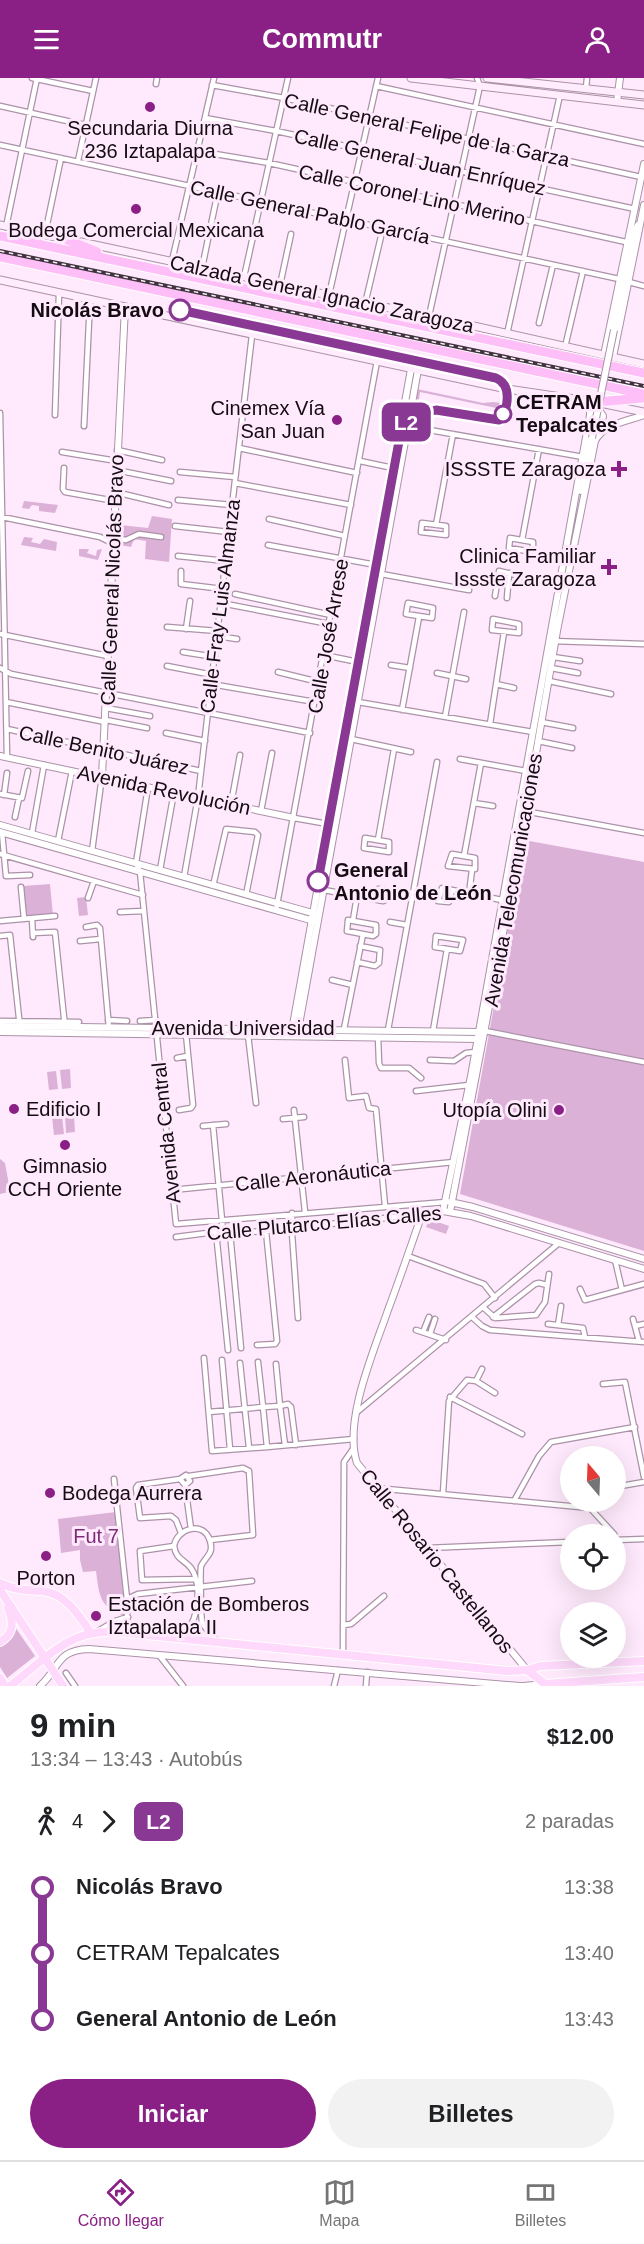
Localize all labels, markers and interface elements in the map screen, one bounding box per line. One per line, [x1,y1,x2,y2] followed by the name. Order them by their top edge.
[30,23,63,56] icon: menu
[581,23,614,56] icon: person
[262,24,382,54] text: Commutr
[282,89,573,171] street label: Calle General Felipe de la Garza
[143,100,157,114] marker: Secundaria Diurna 236 Iztapalapa
[67,117,234,162] place label: Secundaria Diurna 236 Iztapalapa
[292,125,548,199] street label: Calle General Juan Enríquez
[297,160,527,230] street label: Calle Coronel Lino Merino
[188,176,433,248] street label: Calle General Pablo García
[129,202,143,216] marker: Bodega Comercial Mexicana
[8,219,265,241] place label: Bodega Comercial Mexicana
[168,251,477,337] street label: Calzada General Ignacio Zaragoza
[31,299,164,321] place label: Nicolás Bravo
[169,299,191,321] marker: Nicolás Bravo
[516,391,618,436] place label: CETRAM Tepalcates
[211,397,326,442] place label: Cinemex Vía San Juan
[379,402,433,442] line badge: L2
[494,405,512,423] marker: CETRAM Tepalcates
[394,411,418,434] text: L2
[330,413,344,427] marker: Cinemex Vía San Juan
[97,454,127,706] street label: Calle General Nicolás Bravo
[445,458,607,480] place label: ISSSTE Zaragoza
[610,460,628,478] marker: ISSSTE Zaragoza
[196,497,244,714] street label: Calle Fray Luis Almanza
[454,545,597,590] place label: Clinica Familiar Issste Zaragoza
[304,557,352,715] street label: Calle José Arrese
[600,558,618,576] marker: Clinica Familiar Issste Zaragoza
[17,721,191,779] street label: Calle Benito Juárez
[480,751,546,1009] street label: Avenida Telecomunicaciones
[75,761,253,819] street label: Avenida Revolución
[334,859,492,904] place label: General Antonio de León
[307,870,329,892] marker: General Antonio de León
[151,1017,335,1039] street label: Avenida Universidad
[148,1061,184,1205] street label: Avenida Central
[26,1098,102,1120] place label: Edificio I
[443,1099,547,1121] place label: Utopía Olini
[7,1102,21,1116] marker: Edificio I
[552,1103,566,1117] marker: Utopía Olini
[58,1138,72,1152] marker: Gimnasio CCH Oriente
[8,1155,122,1200] place label: Gimnasio CCH Oriente
[234,1157,393,1195] street label: Calle Aeronáutica
[206,1202,442,1244] street label: Calle Plutarco Elías Calles
[560,1446,626,1512] north arrow
[560,1446,626,1668] map controls
[356,1465,518,1657] street label: Calle Rosario Castellanos
[62,1482,203,1504] place label: Bodega Aurrera
[43,1486,57,1500] marker: Bodega Aurrera
[560,1524,626,1590] button: locate
[73,1525,119,1547] park label: Fut 7
[39,1549,53,1563] marker: Porton
[17,1567,75,1589] place label: Porton
[108,1593,309,1638] place label: Estación de Bomberos Iztapalapa II
[560,1602,626,1668] button: layers
[89,1609,103,1623] marker: Estación de Bomberos Iztapalapa II
[30,1707,116,1744] text: 9 min
[547,1724,614,1749] text: $12.00
[30,1748,242,1770] text: 13:34 – 13:43 · Autobús
[30,1805,63,1838] icon: walk
[92,1805,125,1838] icon: forward
[72,1810,83,1832] text: 4
[146,1810,171,1833] text: L2
[525,1810,614,1832] text: 2 paradas
[76,1874,223,1899] text: Nicolás Bravo
[564,1876,614,1898] text: 13:38
[76,1940,280,1965] text: CETRAM Tepalcates
[564,1942,614,1964] text: 13:40
[76,2006,337,2031] text: General Antonio de León
[564,2008,614,2030] text: 13:43
[30,2079,316,2148] button: Iniciar
[328,2079,614,2148] button: Billetes
[78,2176,164,2230] tab: Cómo llegar
[319,2176,359,2230] tab: Mapa
[515,2176,566,2230] tab: Billetes

